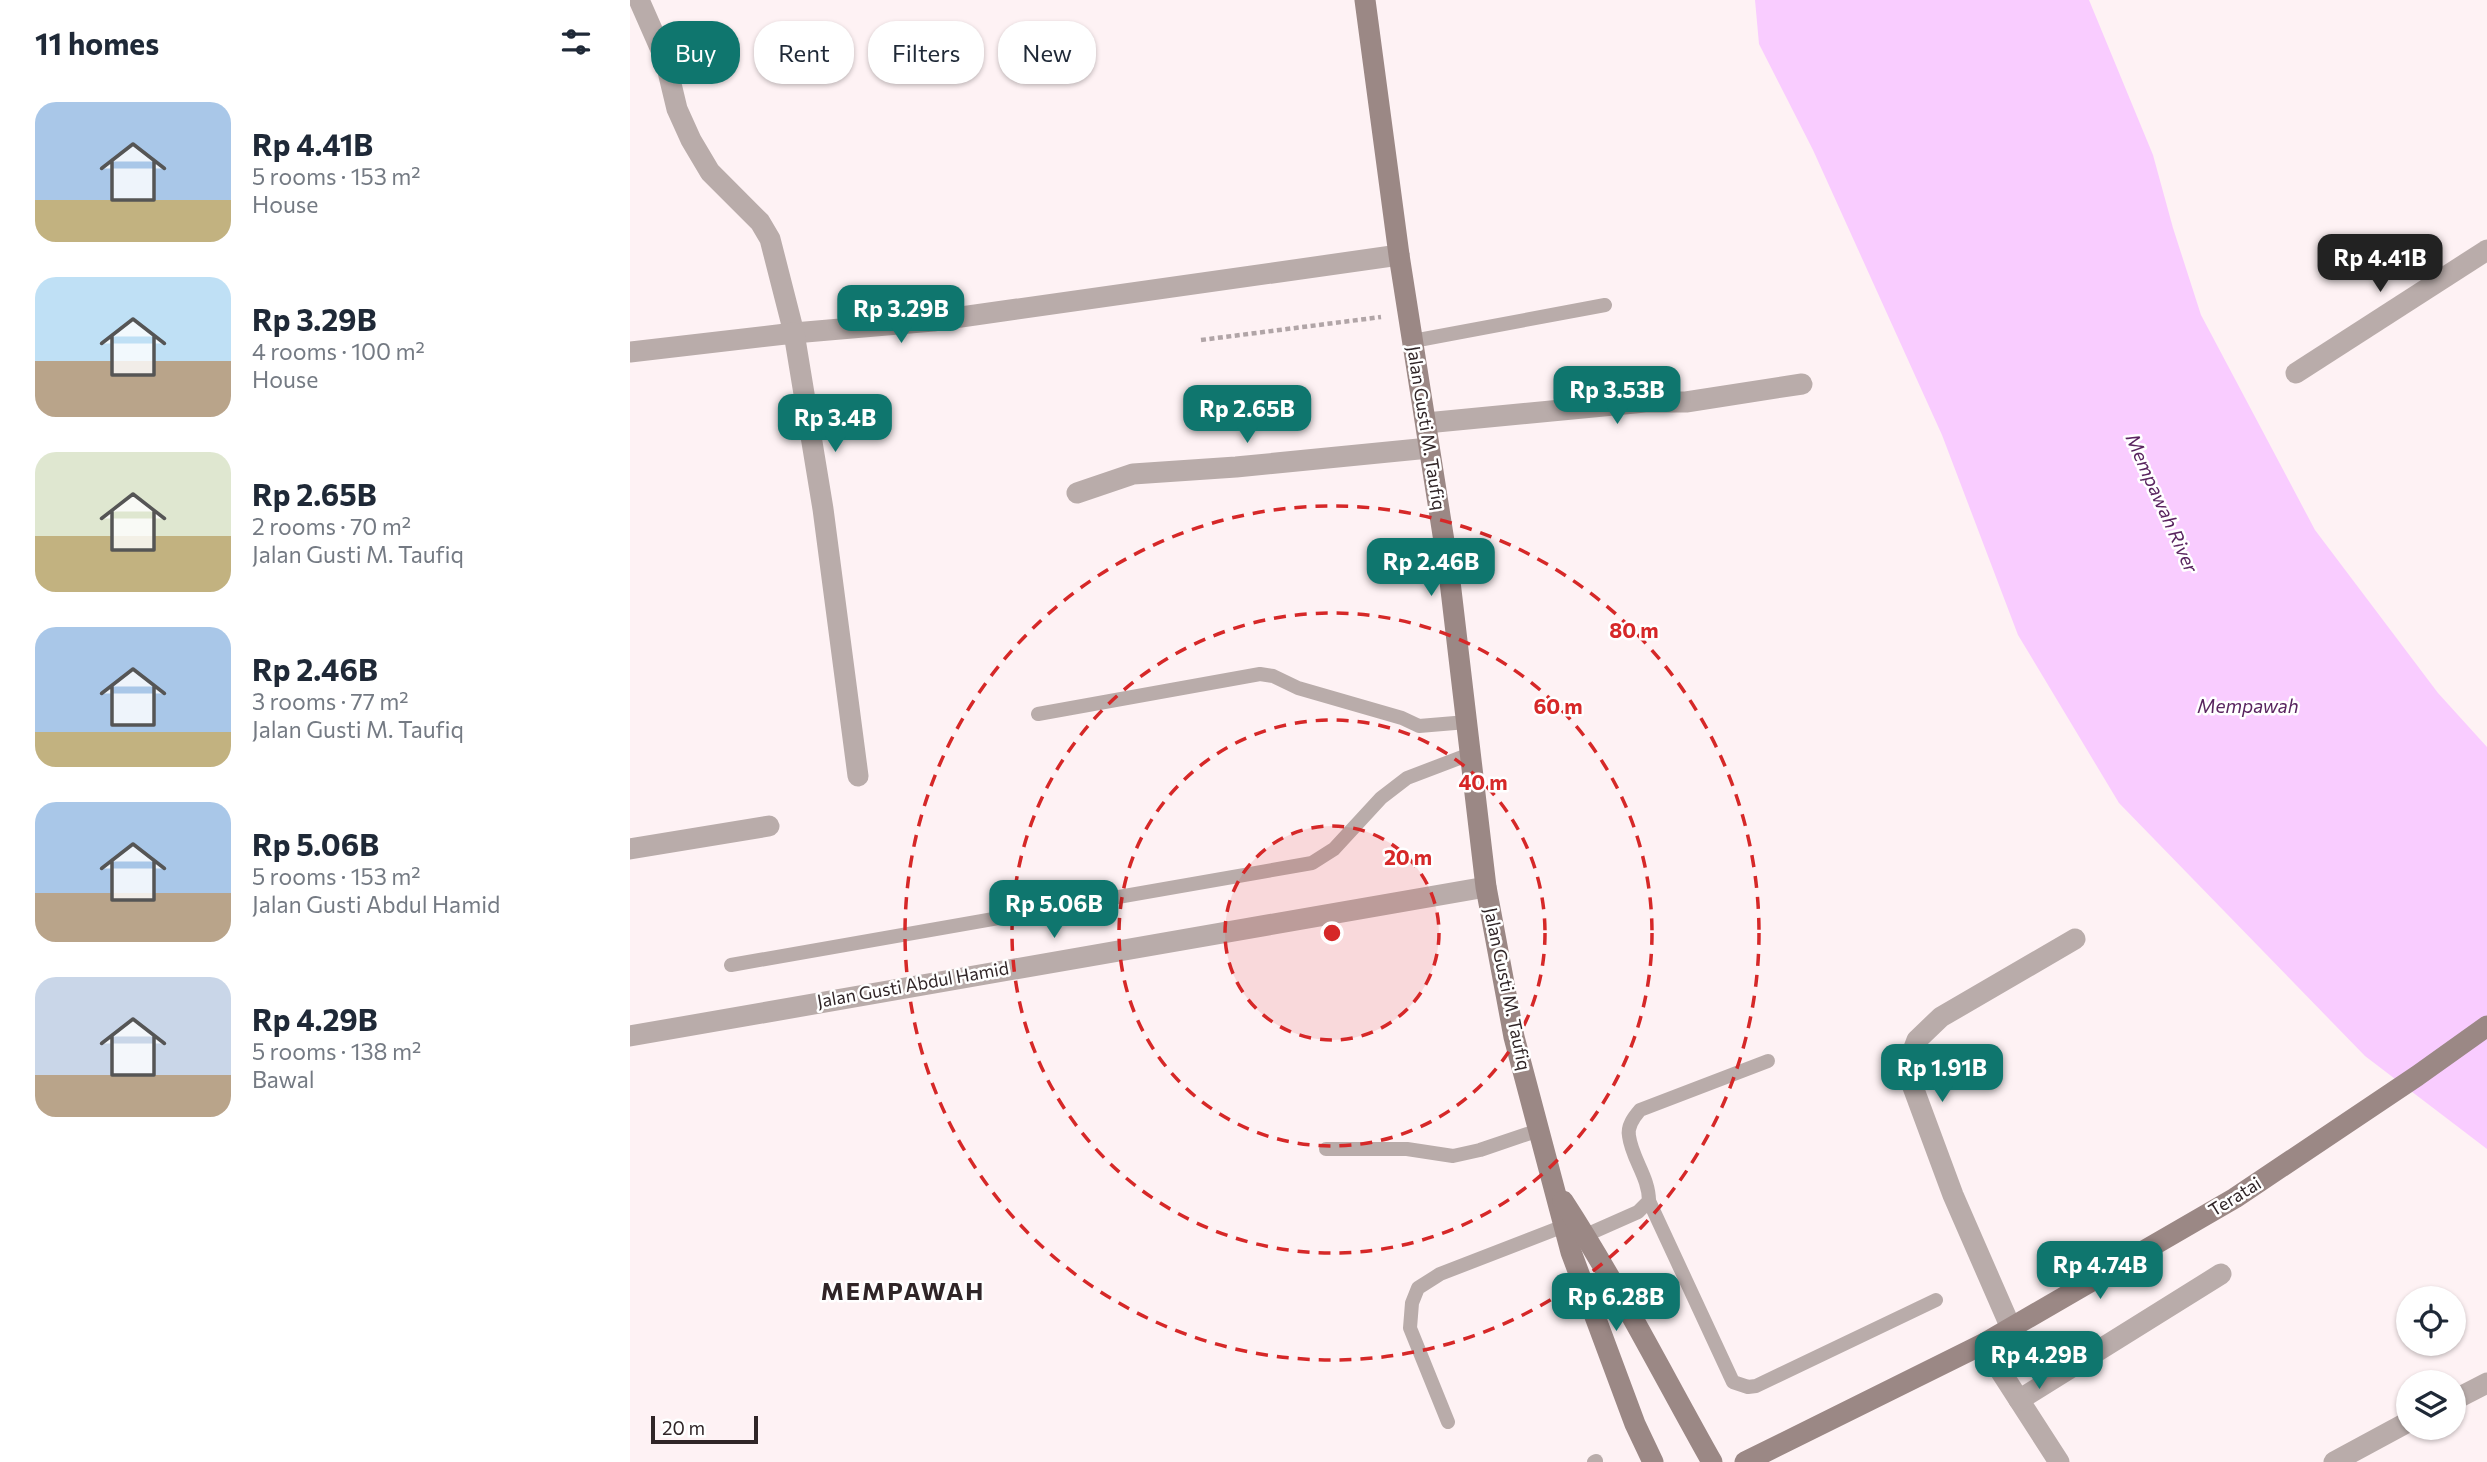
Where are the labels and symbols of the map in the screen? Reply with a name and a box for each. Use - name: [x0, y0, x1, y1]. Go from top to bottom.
- pin: Rp 4.41B: [2308, 234, 2452, 294]
- pin: Rp 3.29B: [829, 286, 973, 345]
- street label: Jalan Gusti M. Taufiq: [1403, 344, 1451, 511]
- pin: Rp 3.53B: [1545, 366, 1689, 426]
- pin: Rp 2.65B: [1175, 386, 1319, 445]
- pin: Rp 3.4B: [770, 394, 900, 454]
- water label: Mempawah River: [2121, 430, 2204, 577]
- pin: Rp 2.46B: [1359, 538, 1503, 598]
- text: 80 m: [1609, 617, 1659, 642]
- text: 60 m: [1533, 693, 1583, 718]
- water label: Mempawah: [2197, 694, 2299, 717]
- text: 40 m: [1458, 769, 1508, 794]
- text: 20 m: [1384, 844, 1432, 869]
- pin: Rp 5.06B: [982, 880, 1126, 940]
- street label: Jalan Gusti M. Taufiq: [1480, 905, 1536, 1072]
- centre of rings: [1320, 921, 1344, 945]
- street label: Jalan Gusti Abdul Hamid: [815, 956, 1010, 1012]
- pin: Rp 1.91B: [1870, 1044, 2014, 1104]
- street label: Teratai: [2204, 1172, 2265, 1221]
- pin: Rp 4.74B: [2028, 1242, 2172, 1301]
- pin: Rp 6.28B: [1544, 1274, 1688, 1333]
- district label: MEMPAWAH: [821, 1276, 985, 1305]
- pin: Rp 4.29B: [1967, 1332, 2111, 1391]
- scale bar: [651, 1413, 758, 1445]

